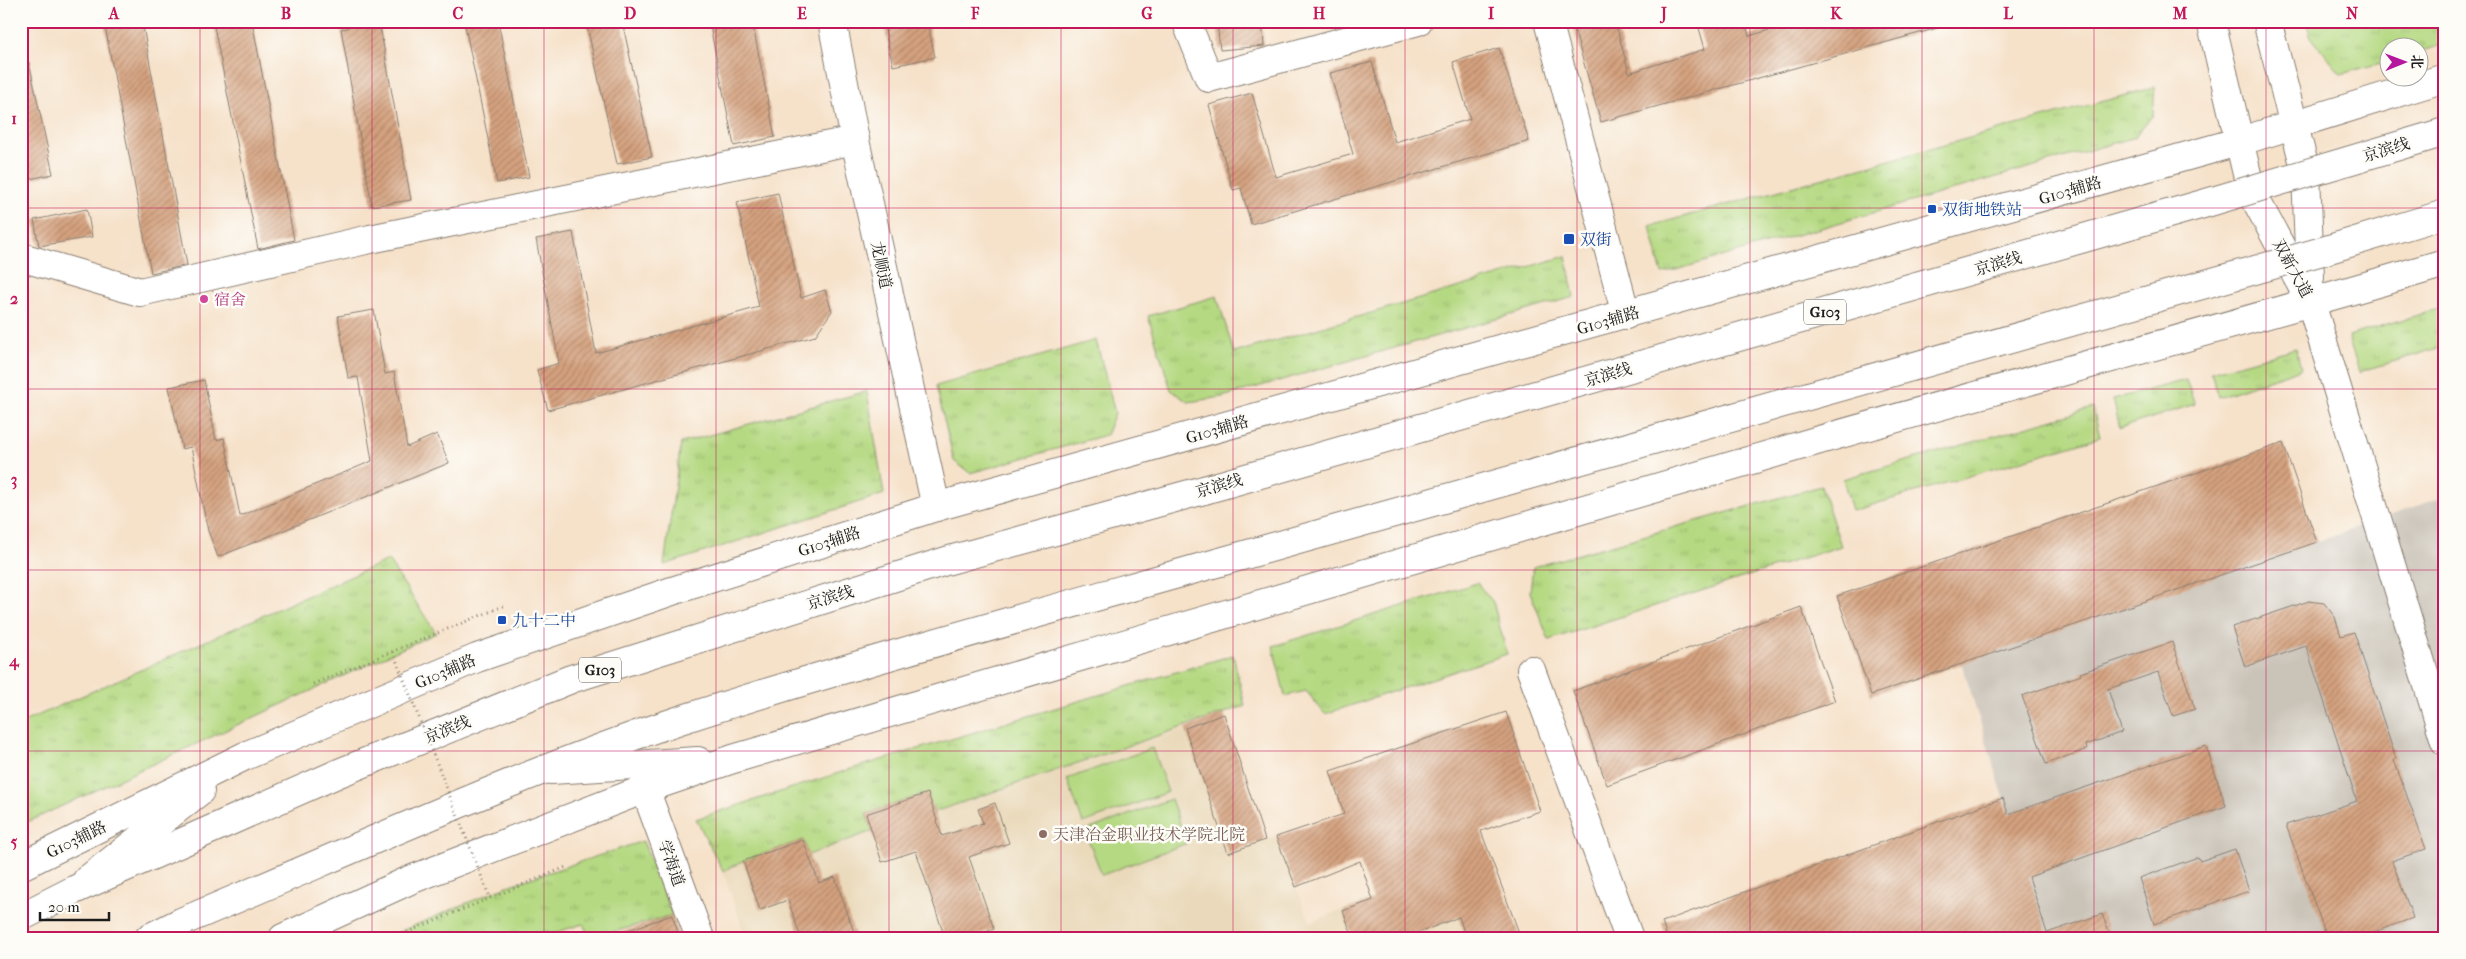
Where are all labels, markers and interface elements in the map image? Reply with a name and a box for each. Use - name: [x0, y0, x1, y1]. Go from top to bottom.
- text: A: [108, 4, 120, 23]
- text: B: [281, 4, 291, 23]
- text: C: [453, 4, 464, 23]
- text: D: [624, 4, 636, 23]
- text: E: [797, 4, 807, 23]
- text: F: [970, 4, 980, 23]
- text: G: [1141, 4, 1153, 23]
- text: H: [1313, 4, 1326, 23]
- text: I: [1488, 4, 1495, 23]
- text: J: [1659, 4, 1667, 24]
- text: K: [1830, 4, 1843, 23]
- text: L: [2003, 4, 2013, 23]
- text: M: [2172, 4, 2188, 23]
- text: N: [2346, 4, 2359, 23]
- north arrow: [2378, 38, 2428, 88]
- text: 北: [2408, 55, 2425, 69]
- text: 1: [11, 109, 17, 128]
- street label: 京滨线: [2360, 133, 2412, 166]
- street label: G103辅路: [2037, 172, 2104, 208]
- place label: 双街地铁站: [1942, 200, 2022, 219]
- marker: 双街地铁站: [1926, 203, 1938, 215]
- place label: 双街: [1580, 230, 1612, 249]
- marker: 双街: [1562, 232, 1576, 246]
- street label: 双新大道: [2269, 236, 2316, 301]
- street label: 龙顺道: [867, 240, 896, 291]
- street label: 京滨线: [1972, 248, 2024, 279]
- text: 2: [10, 289, 18, 308]
- place label: 宿舍: [214, 290, 246, 309]
- marker: 宿舍: [198, 293, 210, 305]
- road number: G103: [1804, 300, 1846, 324]
- street label: G103辅路: [1575, 302, 1642, 338]
- street label: 京滨线: [1582, 359, 1634, 390]
- street label: G103辅路: [1184, 411, 1251, 447]
- text: 3: [11, 470, 17, 490]
- street label: 京滨线: [1193, 470, 1245, 501]
- street label: G103辅路: [796, 522, 863, 560]
- street label: 京滨线: [804, 581, 856, 614]
- place label: 九十二中: [512, 611, 576, 630]
- marker: 九十二中: [496, 614, 508, 626]
- street label: G103辅路: [412, 650, 479, 693]
- text: 4: [8, 651, 20, 671]
- road number: G103: [579, 658, 621, 682]
- street label: 京滨线: [421, 712, 473, 747]
- street label: G103辅路: [43, 817, 109, 862]
- place label: 天津冶金职业技术学院北院: [1053, 825, 1245, 844]
- marker: 天津冶金职业技术学院北院: [1037, 828, 1049, 840]
- text: 5: [11, 832, 18, 851]
- street label: 学海道: [654, 837, 689, 889]
- scale bar: [40, 889, 109, 921]
- text: 20 m: [48, 898, 80, 916]

